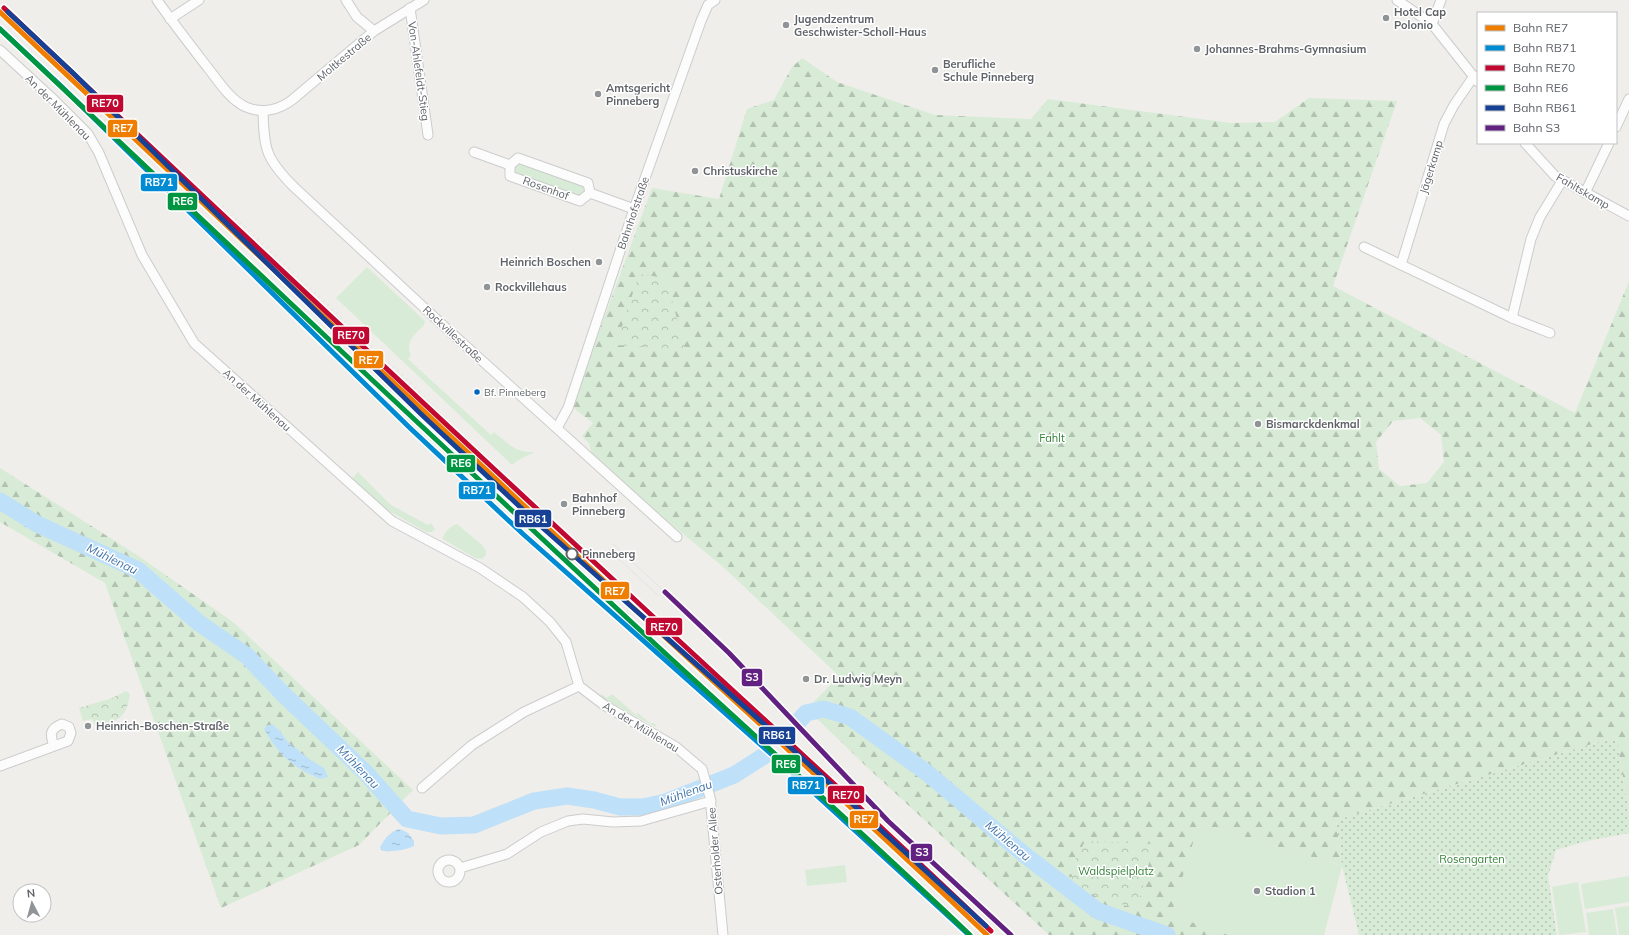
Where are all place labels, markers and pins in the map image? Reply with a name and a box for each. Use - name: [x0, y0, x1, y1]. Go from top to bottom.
- place label: Hotel Cap Polonio: [1394, 5, 1446, 32]
- place label: Jugendzentrum Geschwister-Scholl-Haus: [794, 12, 927, 39]
- marker: Hotel Cap Polonio: [1381, 13, 1391, 23]
- marker: Jugendzentrum Geschwister-Scholl-Haus: [781, 20, 791, 30]
- place label: Johannes-Brahms-Gymnasium: [1205, 42, 1366, 56]
- marker: Johannes-Brahms-Gymnasium: [1192, 44, 1202, 54]
- place label: Berufliche Schule Pinneberg: [943, 57, 1034, 84]
- marker: Berufliche Schule Pinneberg: [930, 65, 940, 75]
- place label: Amtsgericht Pinneberg: [606, 81, 670, 108]
- marker: Amtsgericht Pinneberg: [593, 89, 603, 99]
- place label: Christuskirche: [703, 164, 777, 178]
- marker: Christuskirche: [690, 166, 700, 176]
- place label: Heinrich Boschen: [500, 255, 591, 269]
- marker: Heinrich Boschen: [594, 257, 604, 267]
- place label: Rockvillehaus: [495, 280, 567, 294]
- marker: Rockvillehaus: [482, 282, 492, 292]
- place label: Bf. Pinneberg: [484, 386, 546, 399]
- marker: Bf. Pinneberg: [472, 387, 482, 397]
- place label: Bismarckdenkmal: [1266, 417, 1360, 431]
- marker: Bismarckdenkmal: [1253, 419, 1263, 429]
- place label: Bahnhof Pinneberg: [572, 491, 626, 518]
- marker: Bahnhof Pinneberg: [559, 499, 569, 509]
- marker: Pinneberg: [565, 547, 579, 561]
- place label: Pinneberg: [582, 547, 636, 561]
- place label: Dr. Ludwig Meyn: [814, 672, 902, 686]
- marker: Dr. Ludwig Meyn: [801, 674, 811, 684]
- place label: Heinrich-Boschen-Straße: [96, 719, 229, 733]
- marker: Heinrich-Boschen-Straße: [83, 721, 93, 731]
- place label: Stadion 1: [1265, 884, 1316, 898]
- marker: Stadion 1: [1252, 886, 1262, 896]

